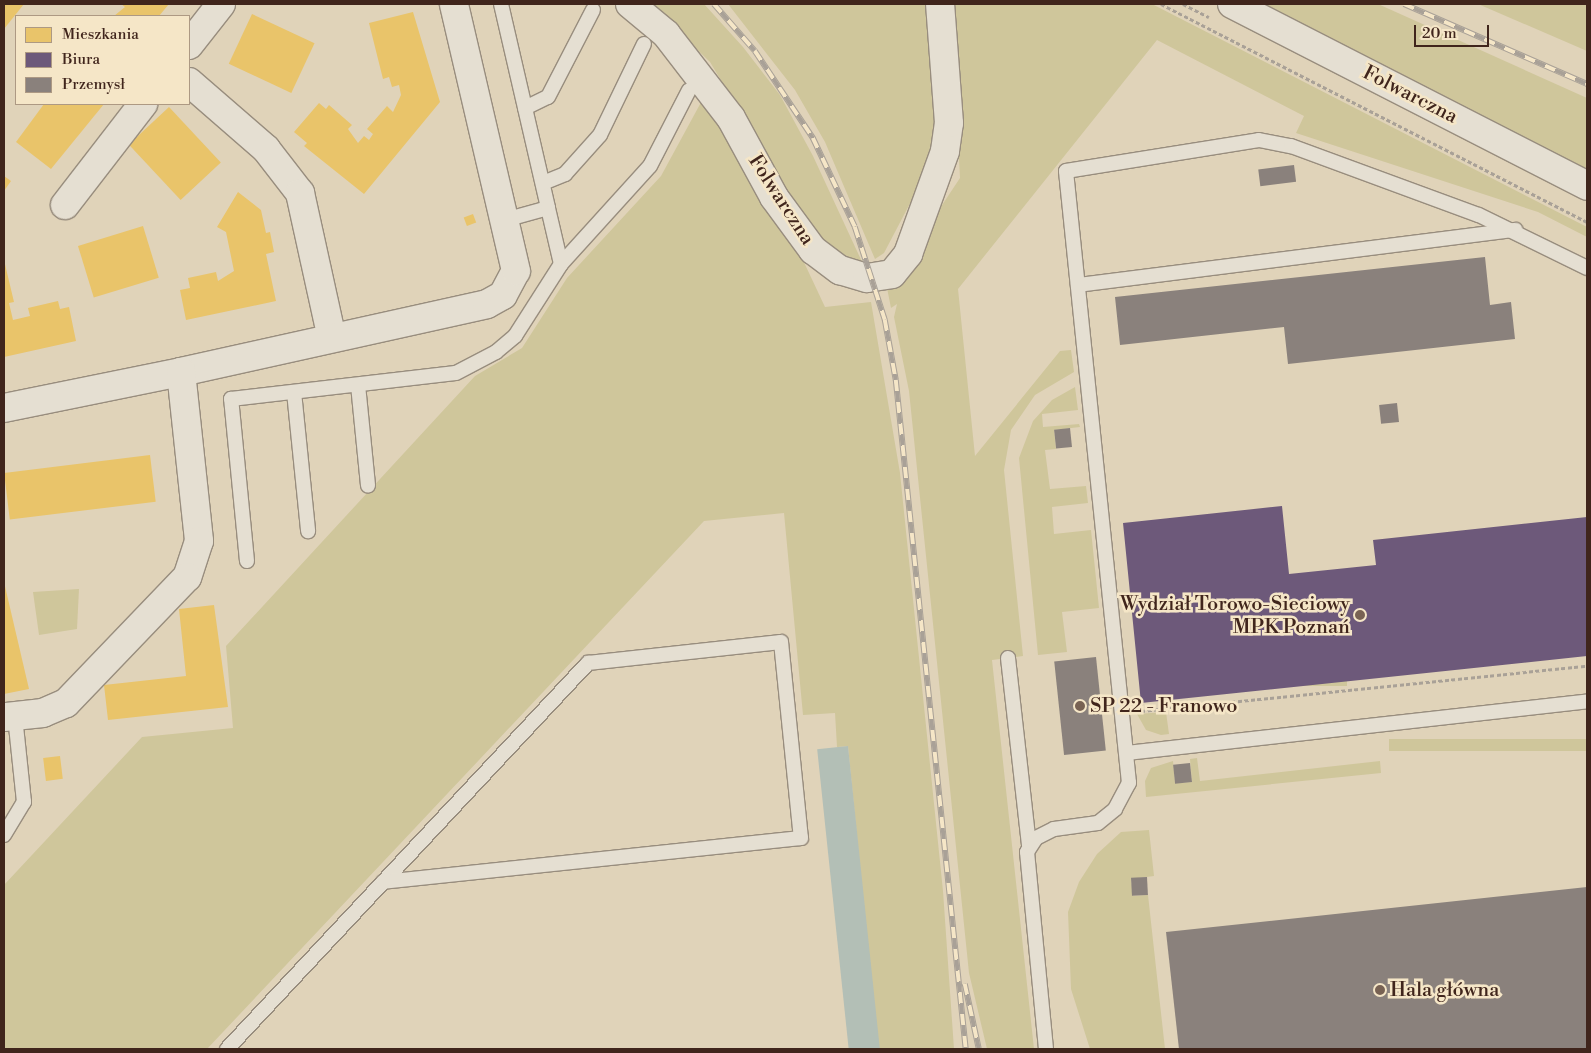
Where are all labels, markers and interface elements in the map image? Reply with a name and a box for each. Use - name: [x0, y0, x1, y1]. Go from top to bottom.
- legend: [15, 15, 190, 105]
- scale bar: [1416, 15, 1491, 47]
- text: 20 m: [1422, 24, 1457, 43]
- text: Mieszkania: [62, 25, 139, 44]
- text: Biura: [62, 50, 100, 69]
- street label: Folwarczna: [1359, 61, 1461, 129]
- text: Przemysł: [62, 75, 125, 94]
- street label: Folwarczna: [743, 150, 819, 250]
- place label: Wydział Torowo-Sieciowy MPK Poznań: [1120, 592, 1350, 639]
- marker: Wydział Torowo-Sieciowy MPK Poznań: [1354, 609, 1366, 621]
- place label: SP 22 - Franowo: [1090, 694, 1237, 718]
- marker: SP 22 - Franowo: [1074, 700, 1086, 712]
- place label: Hala główna: [1390, 978, 1499, 1002]
- marker: Hala główna: [1374, 984, 1386, 996]

